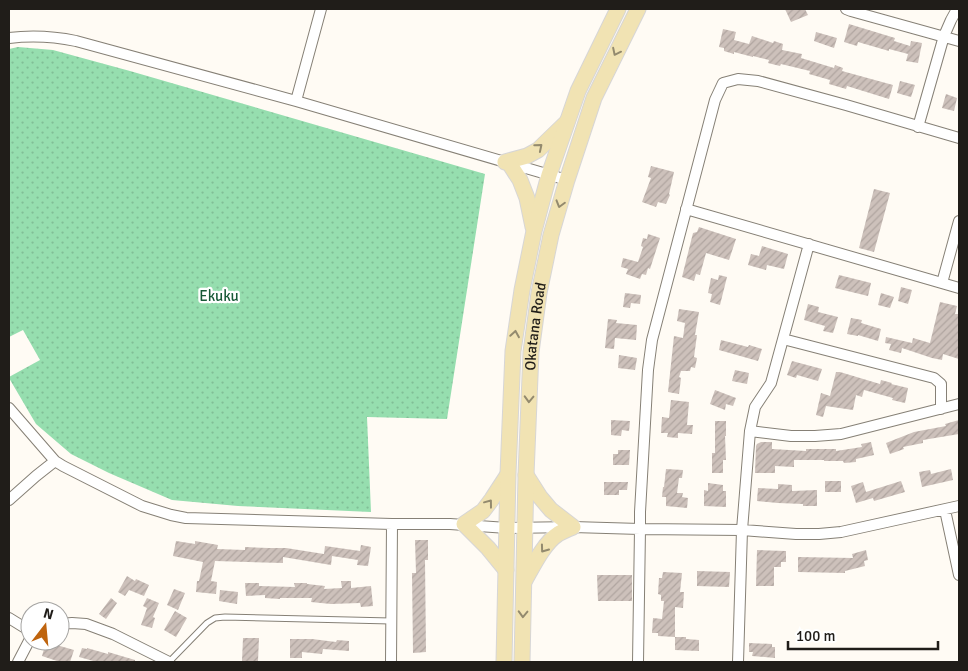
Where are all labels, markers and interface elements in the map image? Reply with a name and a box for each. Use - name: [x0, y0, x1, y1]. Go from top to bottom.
- one-way arrow: [612, 47, 622, 56]
- one-way arrow: [533, 145, 542, 153]
- one-way arrow: [555, 200, 566, 209]
- street label: Okatana Road: [521, 281, 550, 371]
- park label: Ekuku: [199, 287, 239, 305]
- one-way arrow: [510, 329, 520, 338]
- one-way arrow: [524, 395, 534, 403]
- one-way arrow: [484, 500, 492, 509]
- one-way arrow: [541, 543, 550, 553]
- north arrow: [20, 601, 70, 651]
- text: N: [41, 604, 55, 623]
- one-way arrow: [518, 610, 528, 618]
- scale bar: [788, 618, 938, 650]
- text: 100 m: [796, 627, 836, 645]

